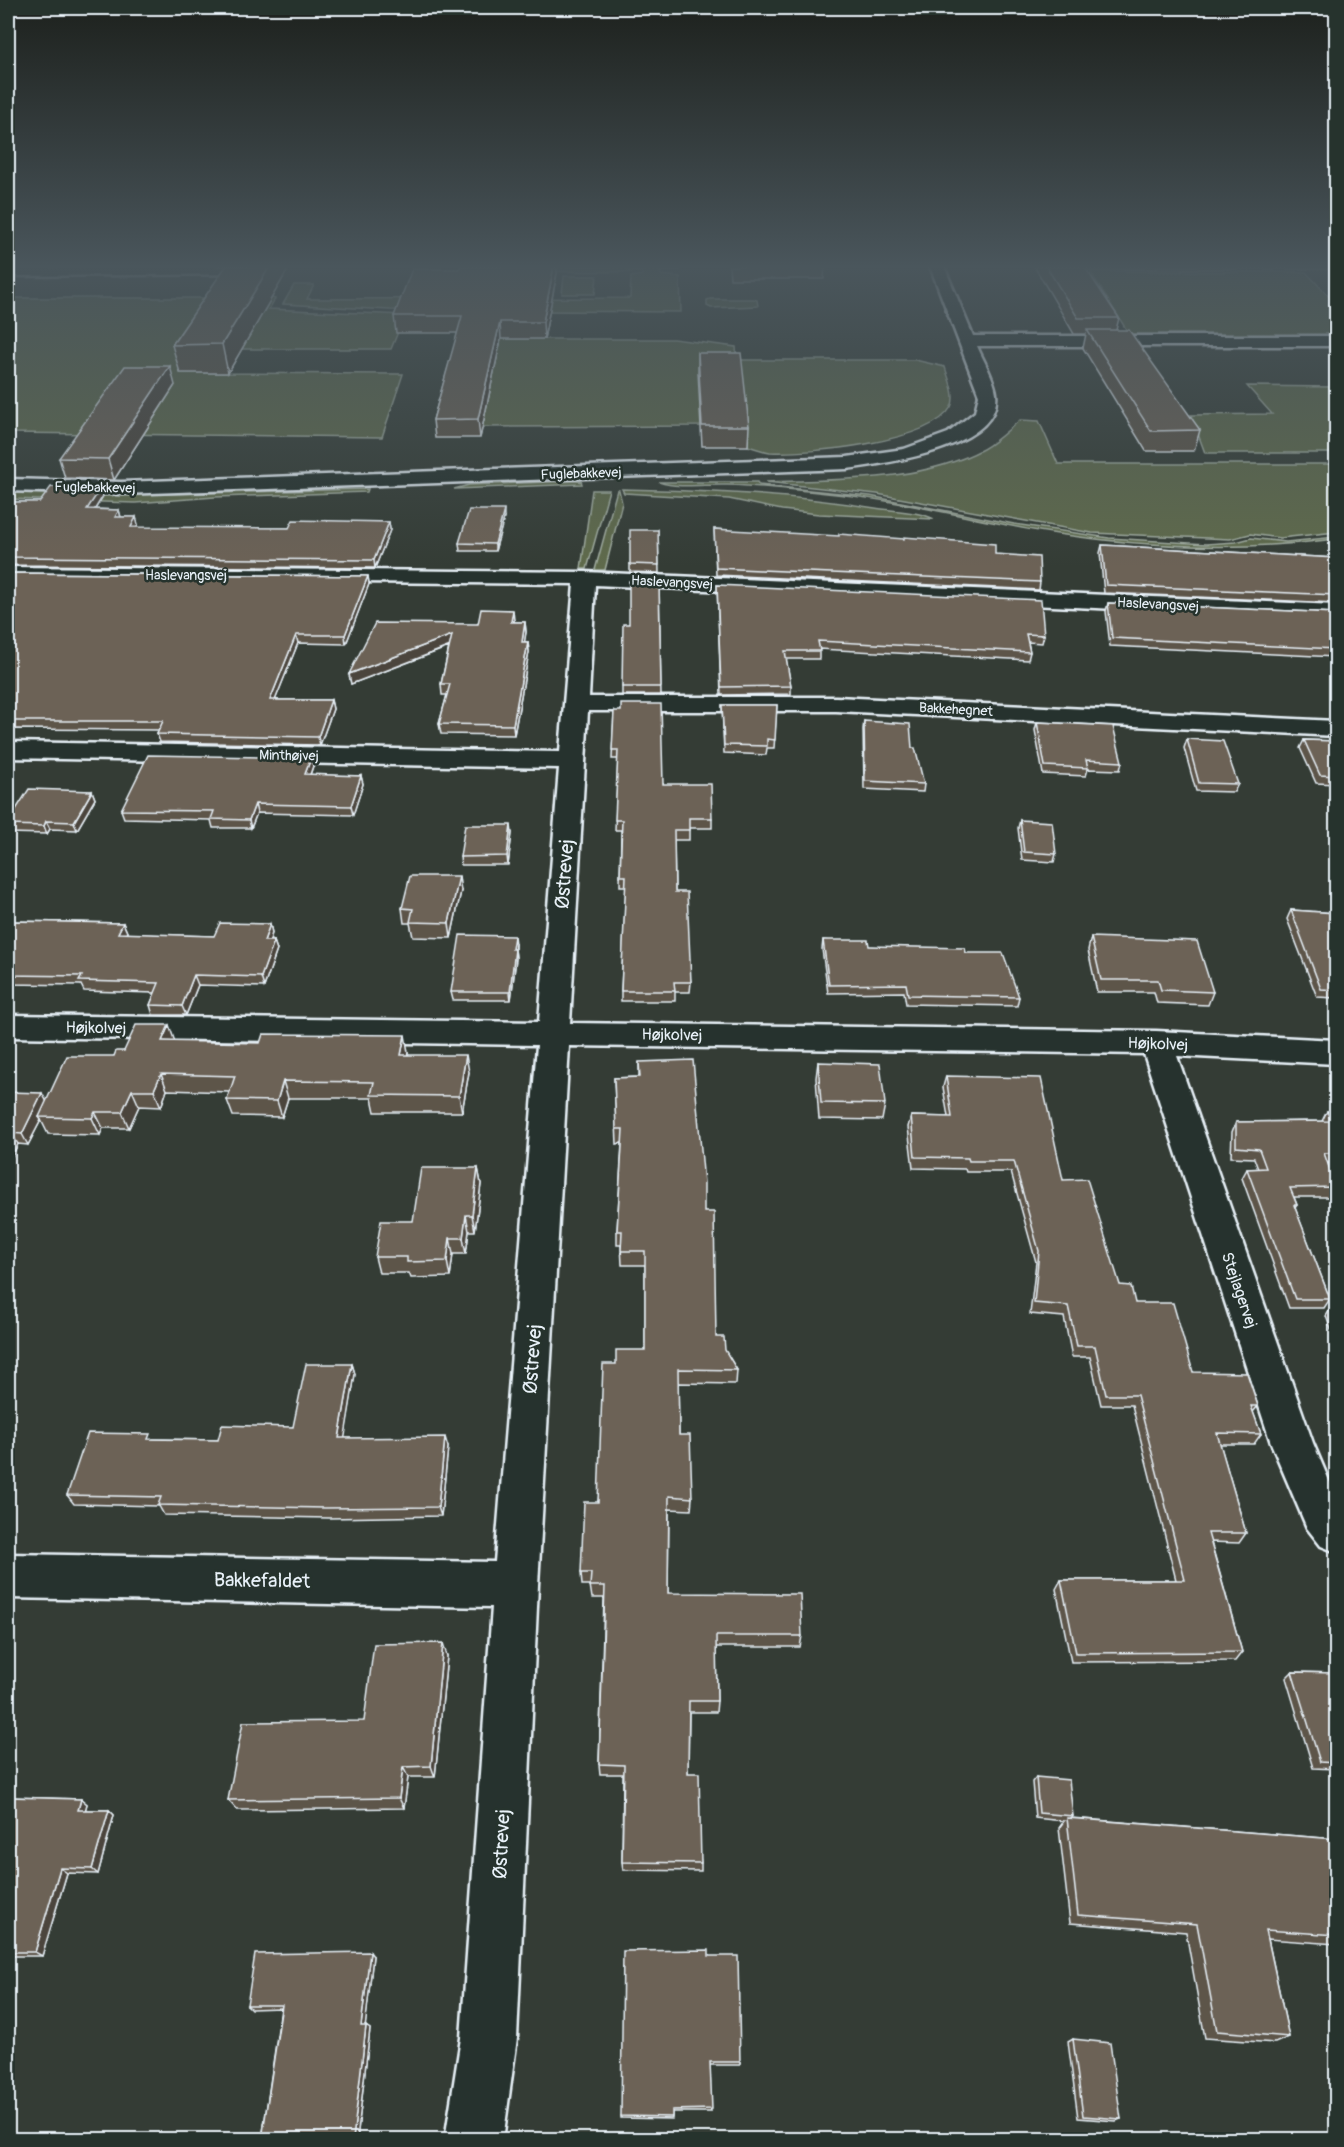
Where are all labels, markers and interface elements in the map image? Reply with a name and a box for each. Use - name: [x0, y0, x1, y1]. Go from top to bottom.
- street label: Fuglebakkevej: [540, 464, 622, 483]
- street label: Fuglebakkevej: [54, 478, 136, 497]
- street label: Haslevangsvej: [145, 567, 227, 584]
- street label: Haslevangsvej: [631, 572, 713, 593]
- street label: Haslevangsvej: [1117, 594, 1199, 615]
- street label: Bakkehegnet: [919, 699, 994, 720]
- street label: Minthøjvej: [259, 746, 319, 765]
- street label: Østrevej: [550, 838, 579, 910]
- street label: Højkolvej: [66, 1017, 126, 1039]
- street label: Højkolvej: [642, 1024, 702, 1046]
- street label: Højkolvej: [1127, 1033, 1189, 1055]
- street label: Stejlagervej: [1217, 1250, 1261, 1331]
- street label: Østrevej: [518, 1323, 547, 1395]
- street label: Bakkefaldet: [214, 1567, 311, 1594]
- street label: Østrevej: [487, 1809, 516, 1880]

